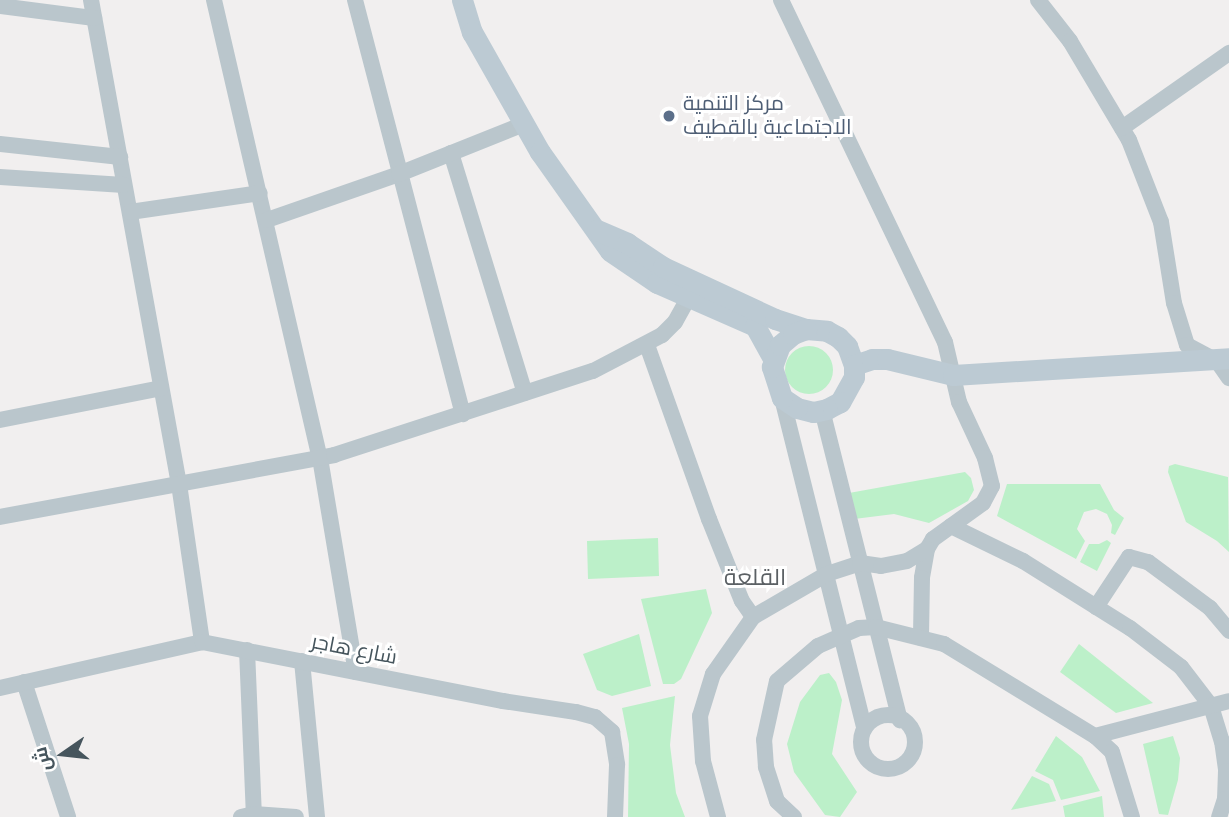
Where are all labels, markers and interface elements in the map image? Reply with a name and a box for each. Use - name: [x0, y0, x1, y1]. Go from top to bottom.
- place label: مركز التنمية الاجتماعية بالقطيف: [683, 91, 852, 141]
- marker: مركز التنمية الاجتماعية بالقطيف: [661, 108, 677, 124]
- district label: القلعة: [724, 564, 786, 592]
- street label: شارع هاجر: [309, 629, 399, 671]
- north arrow: [28, 719, 98, 789]
- text: ش: [29, 745, 56, 774]

